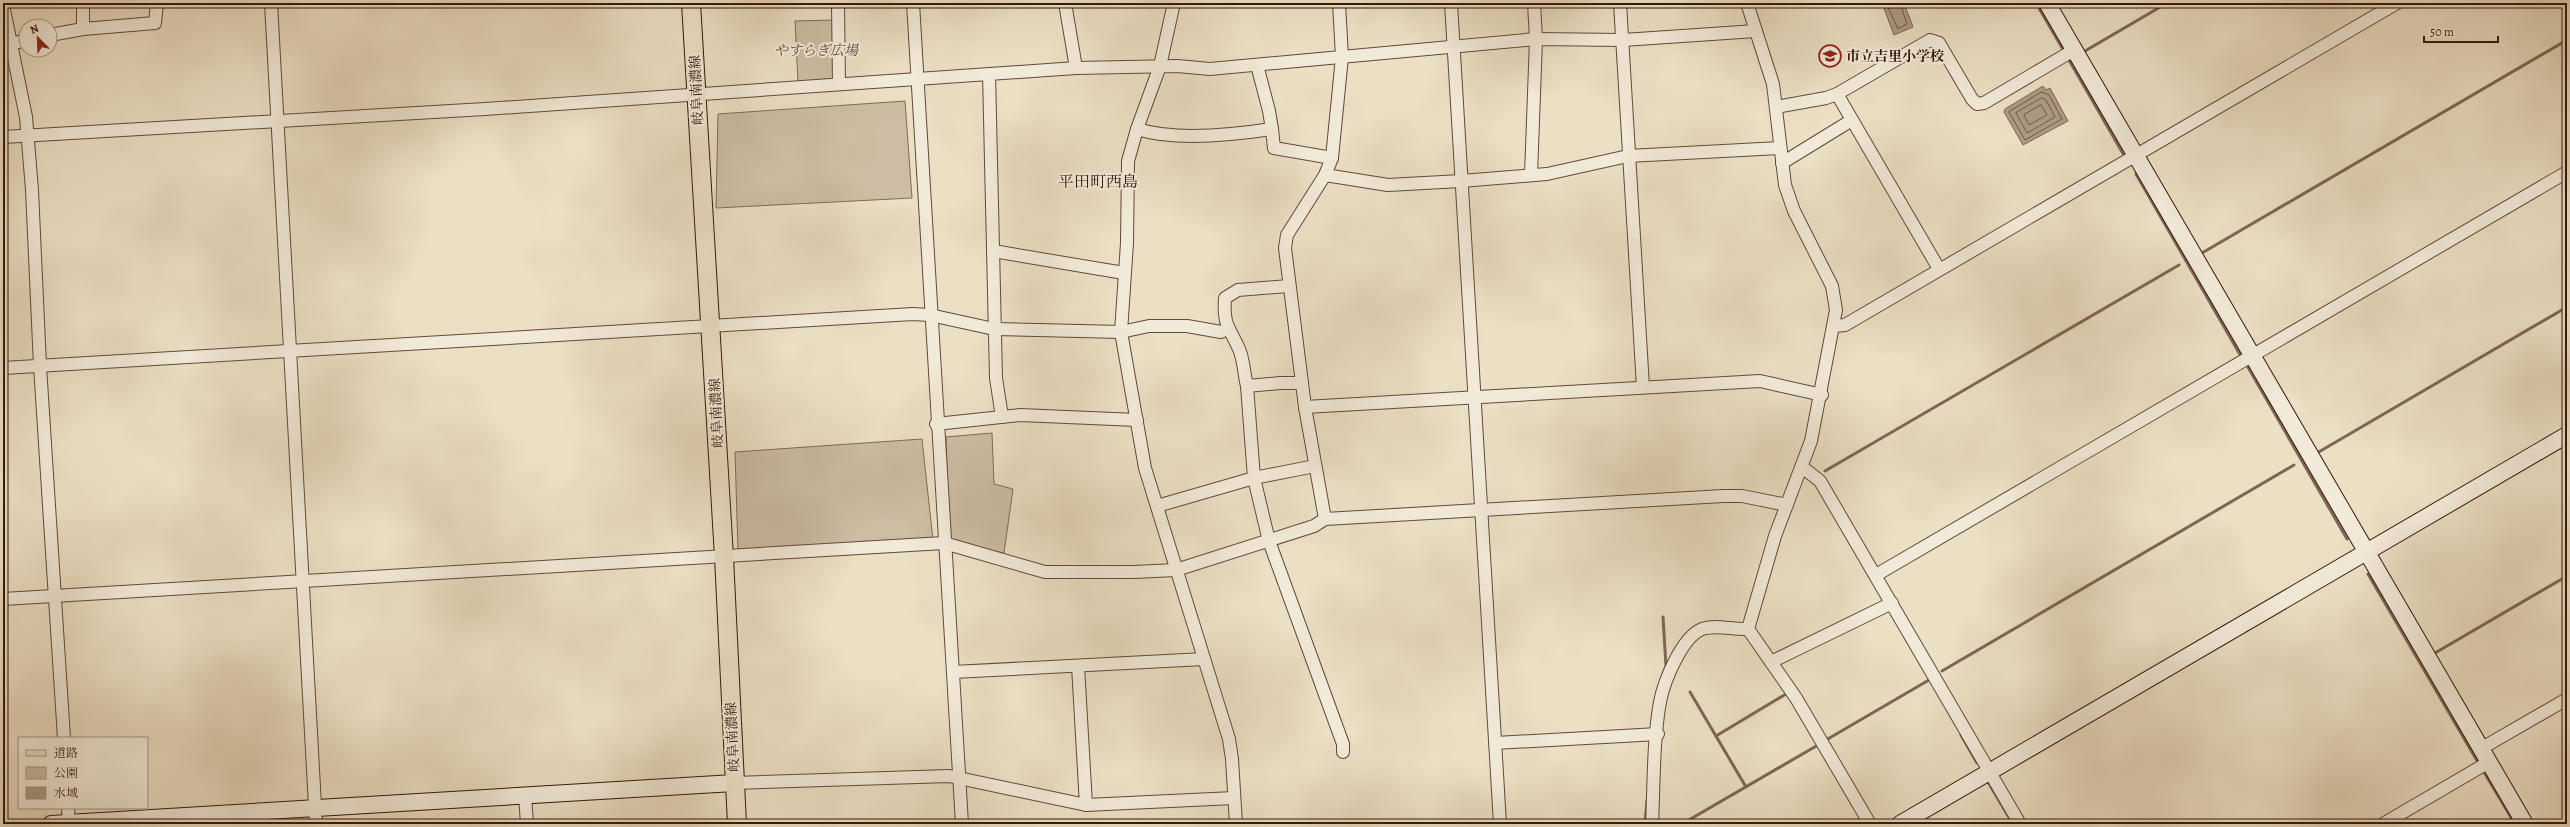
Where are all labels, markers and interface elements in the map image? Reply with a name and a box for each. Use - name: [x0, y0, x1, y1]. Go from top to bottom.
- north arrow: [18, 18, 58, 58]
- scale bar: [2424, 18, 2498, 44]
- text: N: [28, 21, 41, 38]
- text: 50 m: [2430, 24, 2454, 40]
- park label: やすらぎ広場: [774, 41, 860, 60]
- school or university icon: 市立吉里小学校: [1817, 43, 1843, 69]
- place label: 市立吉里小学校: [1846, 47, 1944, 66]
- street label: 岐阜南濃線: [685, 55, 708, 125]
- district label: 平田町西島: [1058, 171, 1138, 193]
- street label: 岐阜南濃線: [705, 378, 728, 448]
- street label: 岐阜南濃線: [721, 702, 744, 772]
- legend: [18, 737, 148, 809]
- text: 道路: [54, 745, 78, 761]
- text: 公園: [54, 765, 78, 781]
- text: 水域: [54, 785, 78, 801]

